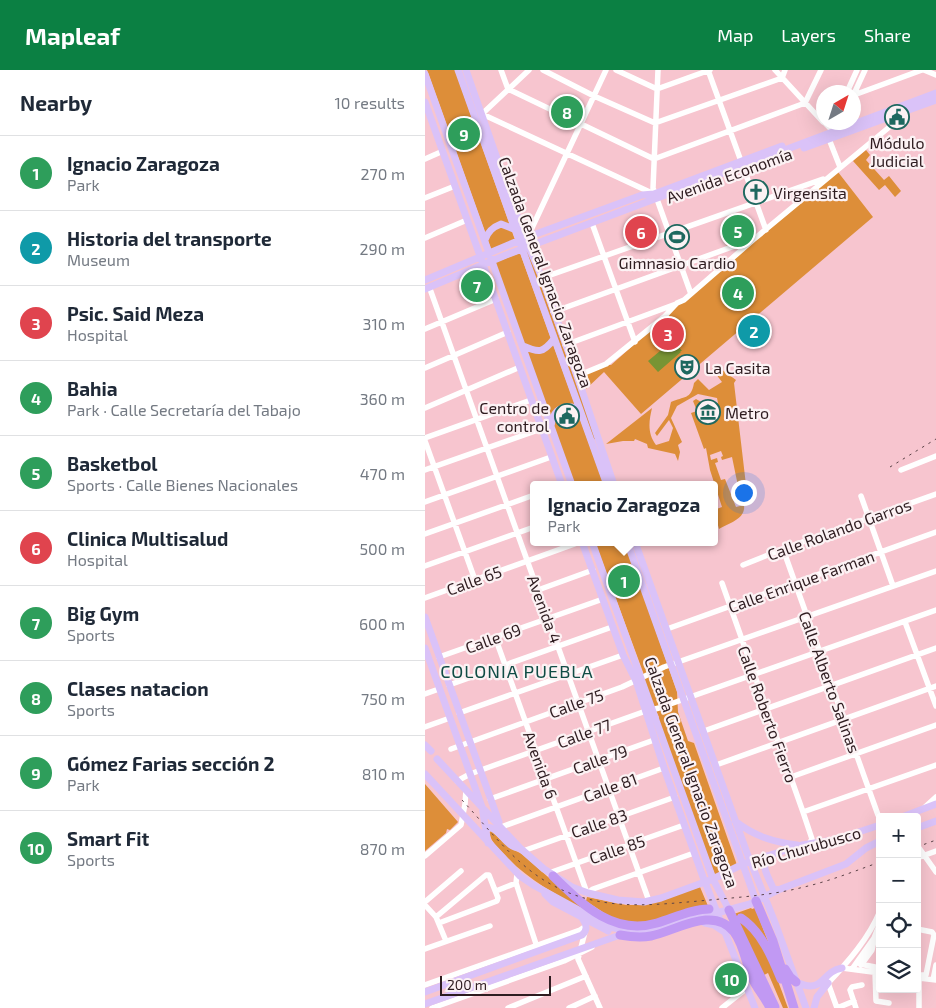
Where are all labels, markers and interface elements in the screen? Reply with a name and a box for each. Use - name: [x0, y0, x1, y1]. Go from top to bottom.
- text: Mapleaf: [25, 21, 120, 50]
- text: Map: [717, 24, 753, 46]
- text: Layers: [781, 24, 836, 46]
- text: Share: [864, 24, 911, 46]
- north arrow: [816, 85, 861, 130]
- text: Nearby: [20, 90, 92, 115]
- text: 10 results: [335, 93, 405, 112]
- pin: 8: [551, 93, 583, 131]
- public building icon: Módulo Judicial: [884, 104, 910, 130]
- pin: 9: [448, 115, 480, 153]
- place label: Módulo Judicial: [869, 133, 925, 170]
- street label: Avenida Economía: [664, 143, 794, 207]
- text: Ignacio Zaragoza: [67, 152, 220, 175]
- street label: Calzada General Ignacio Zaragoza: [495, 154, 597, 390]
- text: 1: [33, 164, 39, 183]
- text: 270 m: [361, 164, 405, 183]
- text: Park: [67, 175, 100, 194]
- church icon: Virgensita: [743, 179, 769, 205]
- place label: Virgensita: [773, 183, 847, 202]
- pin: 5: [722, 212, 754, 250]
- pin: 6: [625, 213, 657, 251]
- sports icon: Gimnasio Cardio: [664, 224, 690, 250]
- text: Historia del transporte: [67, 227, 272, 250]
- text: 2: [31, 239, 41, 258]
- text: 290 m: [360, 239, 405, 258]
- text: Museum: [67, 250, 130, 269]
- place label: Gimnasio Cardio: [618, 253, 736, 272]
- pin: 7: [461, 267, 493, 305]
- pin: 4: [722, 274, 754, 312]
- text: Psic. Said Meza: [67, 302, 204, 325]
- pin: 2: [738, 312, 770, 350]
- text: 3: [31, 314, 41, 333]
- text: 310 m: [363, 314, 405, 333]
- pin: 3: [652, 315, 684, 353]
- text: Hospital: [67, 325, 128, 344]
- theatre icon: La Casita: [674, 354, 700, 380]
- place label: La Casita: [705, 358, 770, 377]
- text: Bahia: [67, 377, 117, 400]
- text: 4: [31, 389, 41, 408]
- text: 360 m: [360, 389, 405, 408]
- place label: Centro de control: [479, 398, 549, 435]
- museum icon: Metro: [695, 399, 721, 425]
- text: Park · Calle Secretaría del Tabajo: [67, 400, 301, 419]
- public building icon: Centro de control: [554, 403, 580, 429]
- place label: Metro: [725, 403, 769, 422]
- text: Basketbol: [67, 452, 158, 475]
- text: 5: [32, 464, 40, 483]
- text: 470 m: [360, 464, 405, 483]
- text: Sports · Calle Bienes Nacionales: [67, 475, 298, 494]
- your location: [731, 480, 757, 506]
- popup: [530, 481, 718, 546]
- text: Ignacio Zaragoza: [548, 493, 700, 516]
- street label: Calle Rolando Garros: [764, 494, 914, 564]
- text: Park: [548, 516, 580, 535]
- text: Clinica Multisalud: [67, 527, 228, 550]
- text: 6: [31, 539, 41, 558]
- text: 500 m: [360, 539, 405, 558]
- street label: Calle Enrique Farman: [725, 546, 877, 616]
- text: Hospital: [67, 550, 128, 569]
- street label: Calle 65: [444, 561, 504, 599]
- pin: 1: [608, 562, 640, 600]
- street label: Avenida 4: [524, 572, 566, 646]
- text: Big Gym: [67, 602, 139, 625]
- street label: Calle Alberto Salinas: [796, 609, 864, 755]
- text: 7: [32, 614, 40, 633]
- text: 600 m: [359, 614, 405, 633]
- street label: Calle 69: [463, 619, 523, 657]
- text: Sports: [67, 625, 115, 644]
- street label: Calle Roberto Fierro: [734, 643, 802, 785]
- street label: Calzada General Ignacio Zaragoza: [641, 654, 743, 890]
- district label: COLONIA PUEBLA: [440, 660, 594, 682]
- text: Clases natacion: [67, 677, 209, 700]
- street label: Calle 75: [546, 684, 606, 722]
- text: 8: [31, 689, 41, 708]
- text: 750 m: [361, 689, 405, 708]
- text: Sports: [67, 700, 115, 719]
- street label: Calle 77: [554, 715, 614, 751]
- street label: Avenida 6: [520, 729, 562, 801]
- street label: Calle 79: [570, 740, 630, 778]
- text: Gómez Farias sección 2: [67, 752, 275, 775]
- text: 9: [31, 764, 41, 783]
- text: 810 m: [362, 764, 405, 783]
- street label: Calle 81: [581, 769, 639, 805]
- text: Park: [67, 775, 100, 794]
- street label: Calle 83: [568, 805, 630, 841]
- map controls: [876, 813, 921, 993]
- button: +: [876, 813, 921, 858]
- street label: Río Churubusco: [749, 822, 863, 872]
- text: Smart Fit: [67, 827, 149, 850]
- street label: Calle 85: [587, 831, 647, 867]
- text: 10: [27, 839, 45, 858]
- text: 870 m: [360, 839, 405, 858]
- text: Sports: [67, 850, 115, 869]
- button: −: [876, 858, 921, 903]
- button: locate: [876, 903, 921, 948]
- button: layers: [876, 948, 921, 993]
- pin: 10: [715, 960, 747, 998]
- scale bar: [440, 973, 551, 996]
- text: 200 m: [447, 976, 487, 993]

